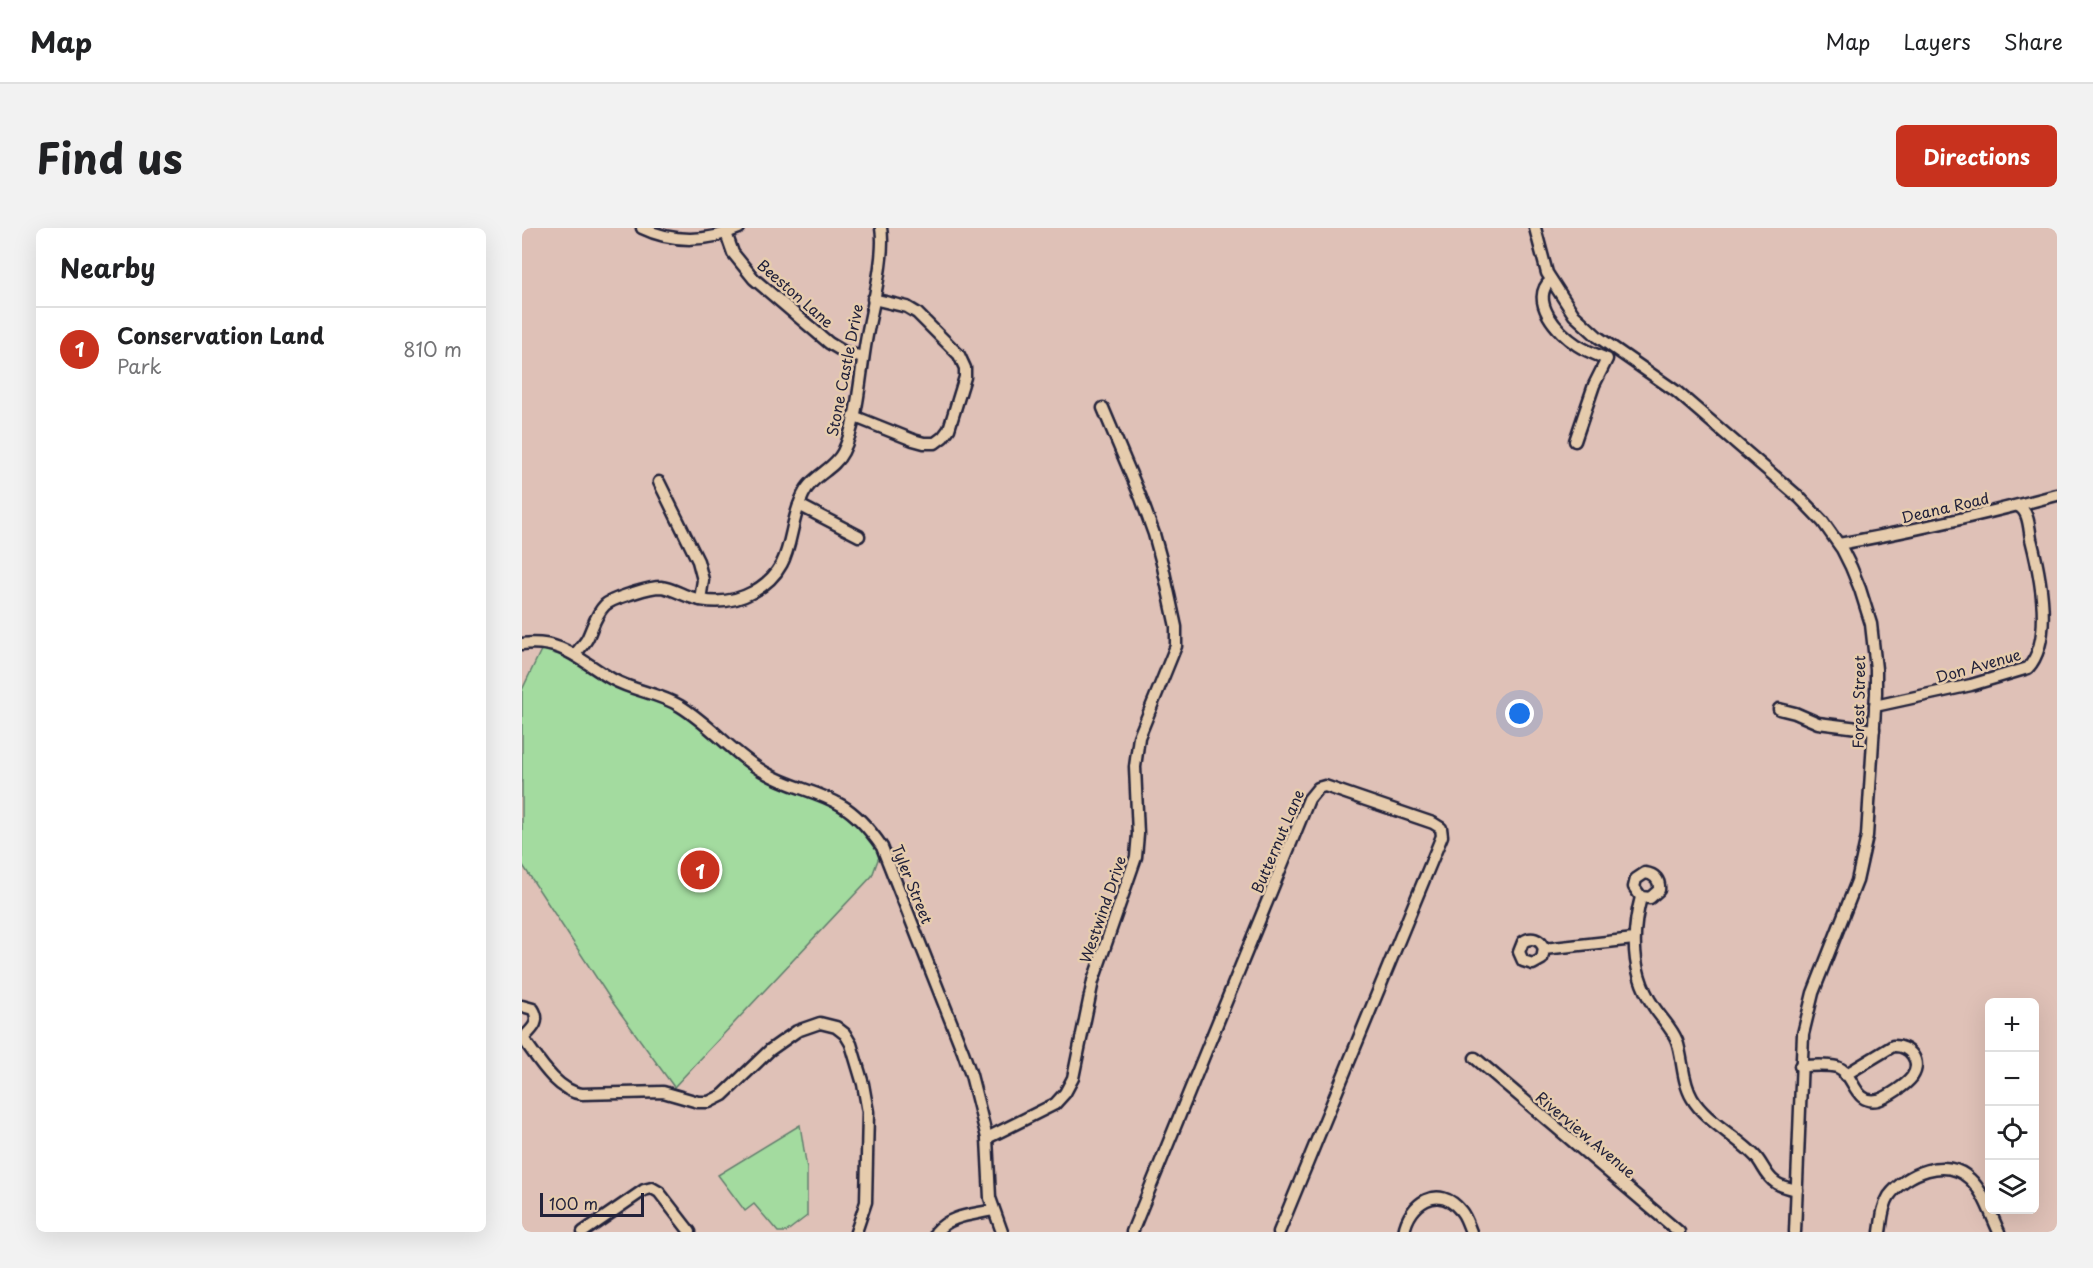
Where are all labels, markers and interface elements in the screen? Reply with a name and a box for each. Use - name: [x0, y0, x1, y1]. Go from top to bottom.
- text: Map: [30, 20, 92, 63]
- text: Map: [1826, 25, 1870, 57]
- text: Layers: [1903, 25, 1971, 57]
- text: Share: [2004, 25, 2063, 57]
- text: Find us: [36, 125, 183, 188]
- button: Directions: [1896, 125, 2057, 187]
- text: Nearby: [60, 248, 155, 287]
- street label: Beeston Lane: [753, 253, 839, 333]
- street label: Stone Castle Drive: [820, 302, 868, 438]
- text: Conservation Land: [117, 318, 324, 351]
- text: 1: [75, 334, 84, 364]
- text: 810 m: [403, 334, 462, 364]
- text: Park: [117, 351, 162, 381]
- street label: Deana Road: [1899, 486, 1991, 528]
- street label: Don Avenue: [1933, 642, 2023, 688]
- street label: Forest Street: [1846, 655, 1870, 749]
- your location: [1505, 699, 1534, 728]
- street label: Butternut Lane: [1245, 785, 1309, 896]
- street label: Tyler Street: [887, 841, 939, 927]
- pin: 1: [680, 848, 720, 892]
- street label: Westwind Drive: [1073, 852, 1131, 966]
- map controls: [1985, 998, 2039, 1214]
- button: +: [1985, 998, 2039, 1052]
- button: −: [1985, 1052, 2039, 1106]
- street label: Riverview Avenue: [1531, 1085, 1641, 1183]
- button: locate: [1985, 1106, 2039, 1160]
- button: layers: [1985, 1160, 2039, 1214]
- scale bar: [540, 1190, 644, 1218]
- text: 100 m: [549, 1191, 598, 1215]

